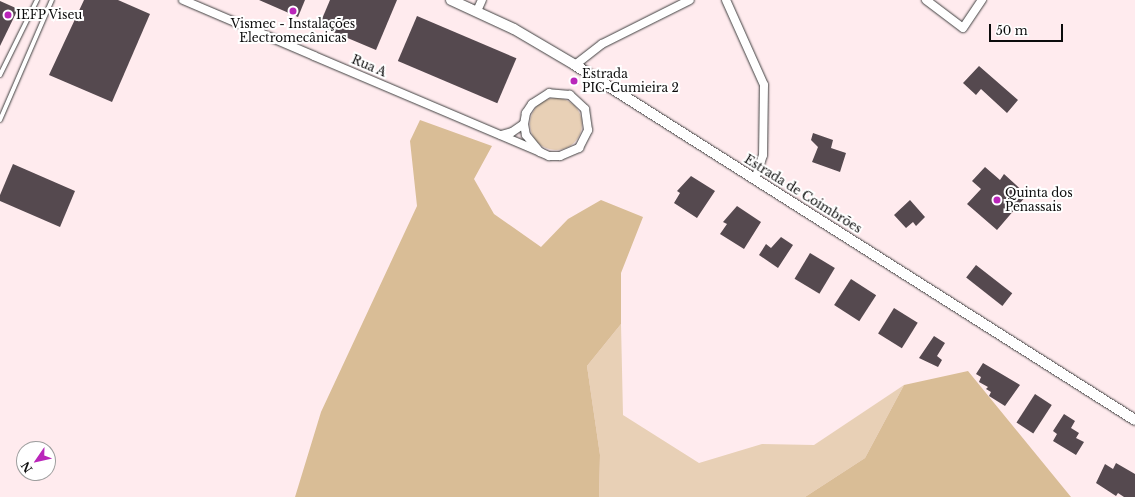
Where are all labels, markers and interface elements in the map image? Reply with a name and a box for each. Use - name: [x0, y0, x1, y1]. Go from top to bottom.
- marker: Vismec - Instalações Electromecânicas: [288, 6, 298, 16]
- place label: IEFP Viseu: [16, 8, 83, 22]
- marker: IEFP Viseu: [3, 10, 13, 20]
- scale bar: [991, 16, 1065, 42]
- place label: Vismec - Instalações Electromecânicas: [231, 17, 355, 45]
- text: 50 m: [996, 23, 1028, 38]
- street label: Rua A: [349, 52, 389, 80]
- place label: Estrada PIC-Cumieira 2: [582, 67, 679, 95]
- marker: Estrada PIC-Cumieira 2: [569, 76, 579, 86]
- street label: Estrada de Coimbrões: [742, 152, 864, 236]
- place label: Quinta dos Penassais: [1005, 186, 1073, 214]
- marker: Quinta dos Penassais: [992, 195, 1002, 205]
- north arrow: [16, 441, 56, 481]
- text: N: [18, 459, 36, 475]

